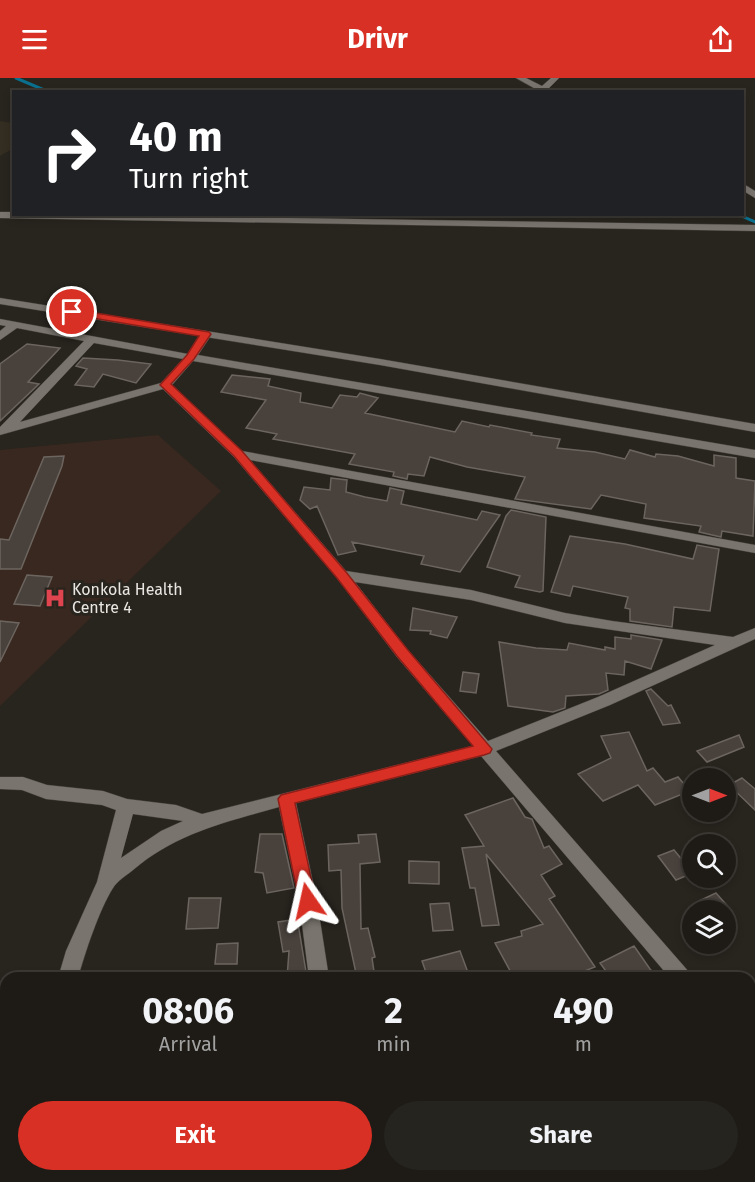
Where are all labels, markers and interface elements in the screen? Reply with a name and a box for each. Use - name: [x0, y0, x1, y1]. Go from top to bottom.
- icon: menu: [18, 23, 51, 56]
- text: Drivr: [347, 23, 408, 55]
- icon: share: [704, 23, 737, 56]
- text: 40 m: [129, 112, 223, 162]
- icon: right: [30, 114, 108, 192]
- text: Turn right: [129, 163, 249, 195]
- pin: [46, 286, 97, 337]
- icon: arrive: [55, 295, 88, 328]
- place label: Konkola Health Centre 4: [72, 580, 183, 617]
- hospital icon: Konkola Health Centre 4: [43, 586, 67, 610]
- north arrow: [682, 768, 736, 822]
- map controls: [682, 768, 736, 954]
- button: search: [682, 834, 736, 888]
- position arrow: [276, 869, 340, 933]
- button: layers: [682, 900, 736, 954]
- text: 08:06: [142, 989, 234, 1033]
- text: 2: [384, 989, 403, 1033]
- text: 490: [553, 989, 614, 1033]
- text: Arrival: [159, 1032, 217, 1056]
- text: min: [376, 1032, 411, 1056]
- text: m: [575, 1032, 592, 1056]
- button: Exit: [18, 1101, 372, 1170]
- button: Share: [384, 1101, 738, 1170]

